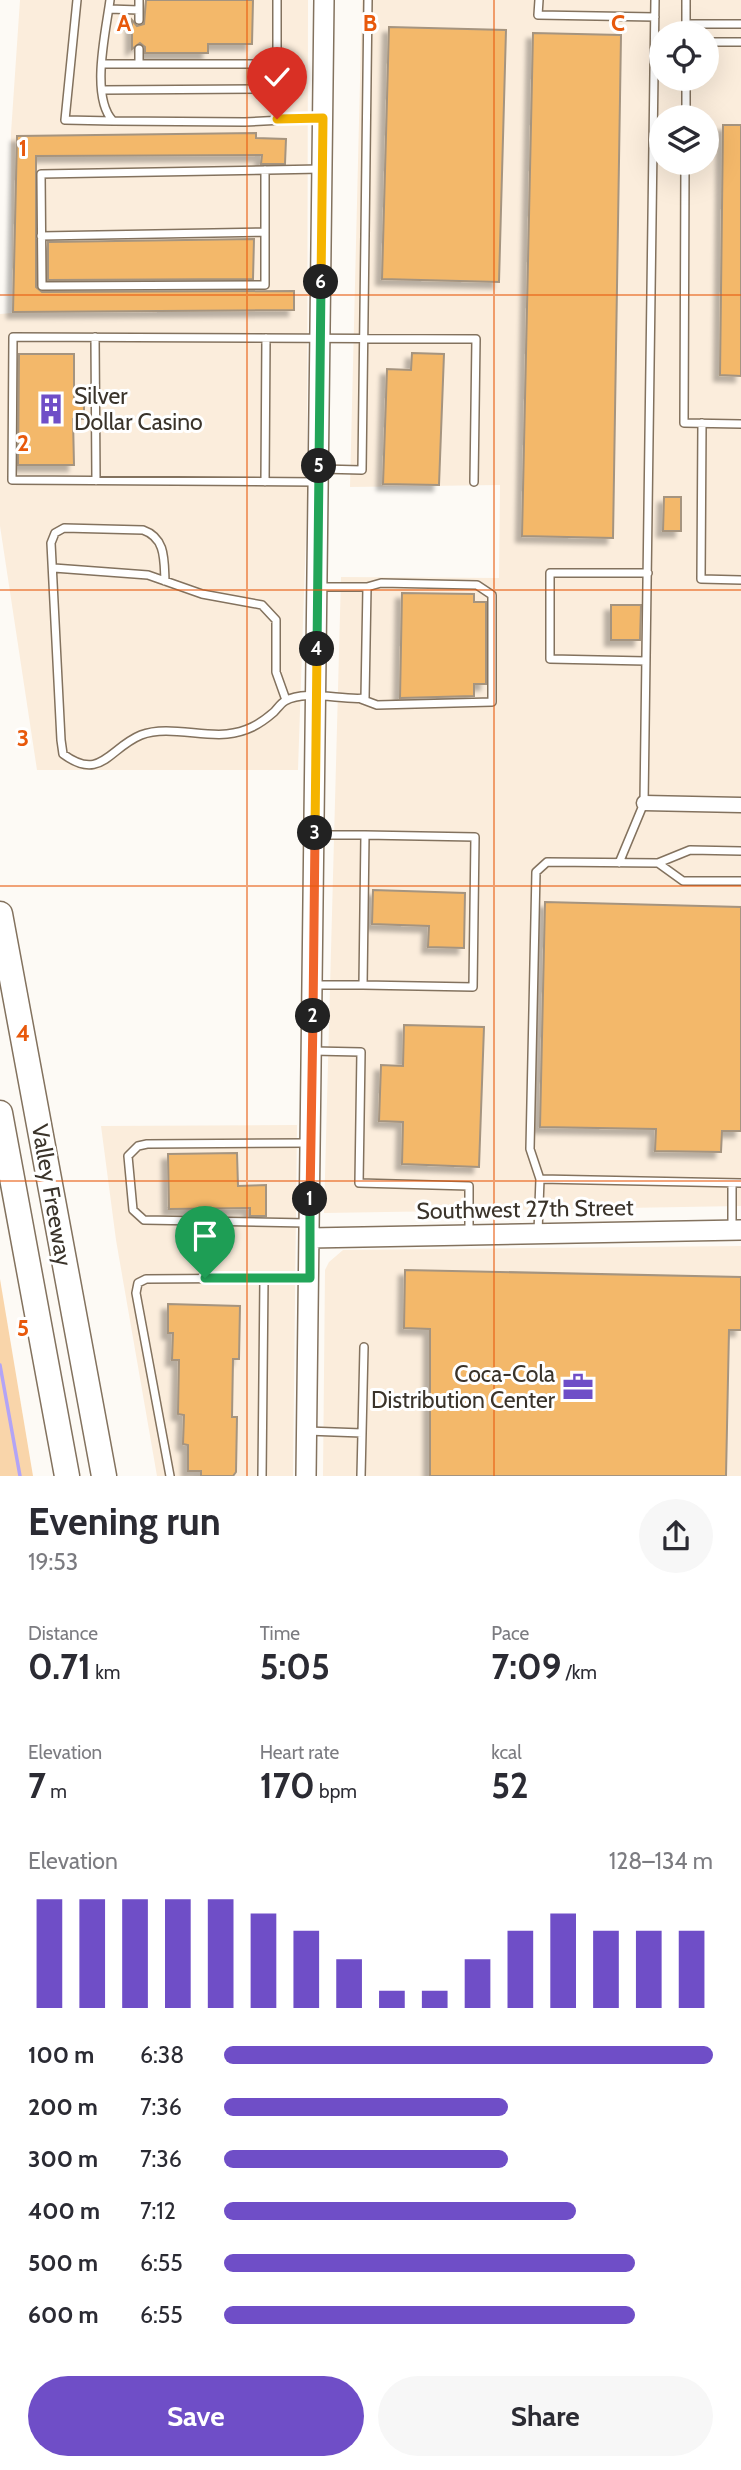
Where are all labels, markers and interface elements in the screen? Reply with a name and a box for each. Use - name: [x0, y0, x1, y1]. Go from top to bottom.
- text: A: [117, 9, 132, 37]
- text: B: [363, 9, 377, 37]
- text: C: [611, 9, 625, 37]
- map controls: [649, 21, 719, 175]
- button: locate: [649, 21, 719, 91]
- pin: [247, 47, 307, 119]
- icon: check: [258, 58, 296, 96]
- button: layers: [649, 105, 719, 175]
- text: 1: [19, 134, 27, 162]
- pin: 6: [304, 264, 338, 300]
- text: 6: [315, 270, 326, 293]
- place label: Silver Dollar Casino: [74, 382, 203, 436]
- building icon: Silver Dollar Casino: [34, 392, 68, 426]
- text: 2: [17, 429, 29, 457]
- pin: 5: [302, 448, 336, 484]
- text: 5: [313, 454, 324, 477]
- pin: 4: [300, 632, 334, 666]
- text: 4: [311, 637, 322, 660]
- text: 3: [17, 724, 29, 752]
- pin: 3: [298, 816, 332, 850]
- text: 3: [309, 821, 320, 844]
- pin: 2: [296, 998, 330, 1034]
- text: 2: [307, 1004, 318, 1027]
- text: 4: [16, 1019, 30, 1047]
- street label: Valley Freeway: [26, 1122, 78, 1269]
- pin: 1: [292, 1182, 328, 1216]
- text: 1: [306, 1187, 313, 1210]
- street label: Southwest 27th Street: [416, 1193, 634, 1225]
- pin: [175, 1206, 235, 1278]
- icon: arrive: [186, 1217, 224, 1255]
- text: 5: [17, 1314, 29, 1342]
- place label: Coca-Cola Distribution Center: [371, 1360, 556, 1414]
- office icon: Coca-Cola Distribution Center: [561, 1370, 595, 1404]
- text: Evening run: [28, 1498, 221, 1545]
- button: share: [639, 1499, 713, 1573]
- text: 19:53: [28, 1548, 78, 1576]
- text: Distance: [28, 1622, 98, 1645]
- text: Time: [260, 1622, 300, 1645]
- text: Pace: [491, 1622, 529, 1645]
- text: 0.71: [28, 1645, 91, 1688]
- text: 5:05: [260, 1645, 330, 1688]
- text: 7:09: [491, 1645, 561, 1688]
- text: km: [91, 1661, 120, 1684]
- text: /km: [561, 1661, 597, 1684]
- text: Elevation: [28, 1741, 102, 1764]
- text: Heart rate: [260, 1741, 339, 1764]
- text: kcal: [491, 1741, 522, 1764]
- text: 7: [28, 1764, 46, 1807]
- text: 170: [260, 1764, 315, 1807]
- text: 52: [491, 1764, 529, 1807]
- text: m: [46, 1780, 67, 1803]
- text: bpm: [315, 1780, 357, 1803]
- text: Elevation: [28, 1847, 118, 1875]
- text: 128–134 m: [609, 1847, 713, 1875]
- text: 100 m: [28, 2041, 94, 2069]
- text: 6:38: [140, 2041, 184, 2069]
- text: 200 m: [28, 2093, 98, 2121]
- text: 7:36: [140, 2093, 182, 2121]
- text: 300 m: [28, 2145, 98, 2173]
- text: 7:36: [140, 2145, 182, 2173]
- text: 400 m: [28, 2197, 100, 2225]
- text: 7:12: [140, 2197, 176, 2225]
- text: 500 m: [28, 2249, 98, 2277]
- text: 6:55: [140, 2249, 183, 2277]
- text: 600 m: [28, 2301, 99, 2329]
- text: 6:55: [140, 2301, 183, 2329]
- button: Save: [28, 2376, 364, 2456]
- button: Share: [378, 2376, 713, 2456]

